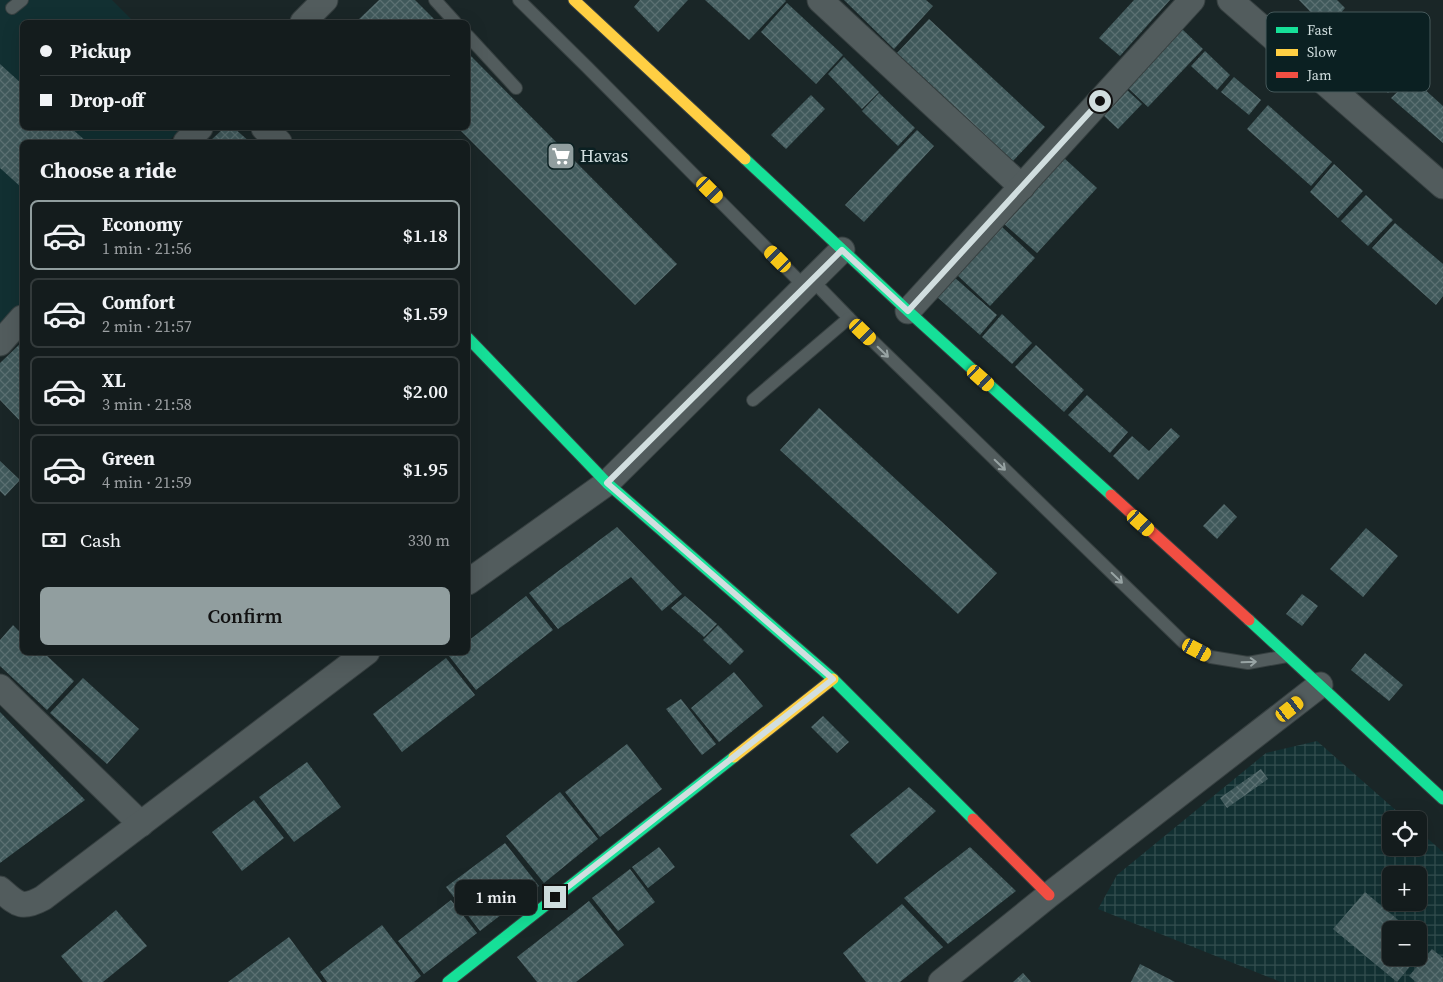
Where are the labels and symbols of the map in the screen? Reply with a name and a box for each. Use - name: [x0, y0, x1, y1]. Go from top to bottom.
- legend: [1266, 12, 1430, 92]
- text: Fast: [1307, 20, 1333, 40]
- text: Slow: [1307, 42, 1337, 62]
- text: Jam: [1306, 65, 1332, 85]
- route start: [1089, 90, 1111, 112]
- supermarket icon: Havas: [546, 141, 576, 171]
- place label: Havas: [580, 143, 629, 168]
- car: [694, 174, 725, 206]
- car: [762, 243, 793, 275]
- car: [846, 316, 879, 348]
- one-way arrow: [877, 345, 889, 357]
- car: [964, 362, 997, 394]
- one-way arrow: [994, 459, 1006, 471]
- car: [1124, 507, 1157, 539]
- one-way arrow: [1110, 572, 1123, 584]
- car: [1180, 636, 1213, 664]
- one-way arrow: [1240, 657, 1256, 667]
- car: [1273, 694, 1306, 724]
- callout: 1 min: [455, 880, 538, 914]
- route end: [544, 886, 566, 908]

